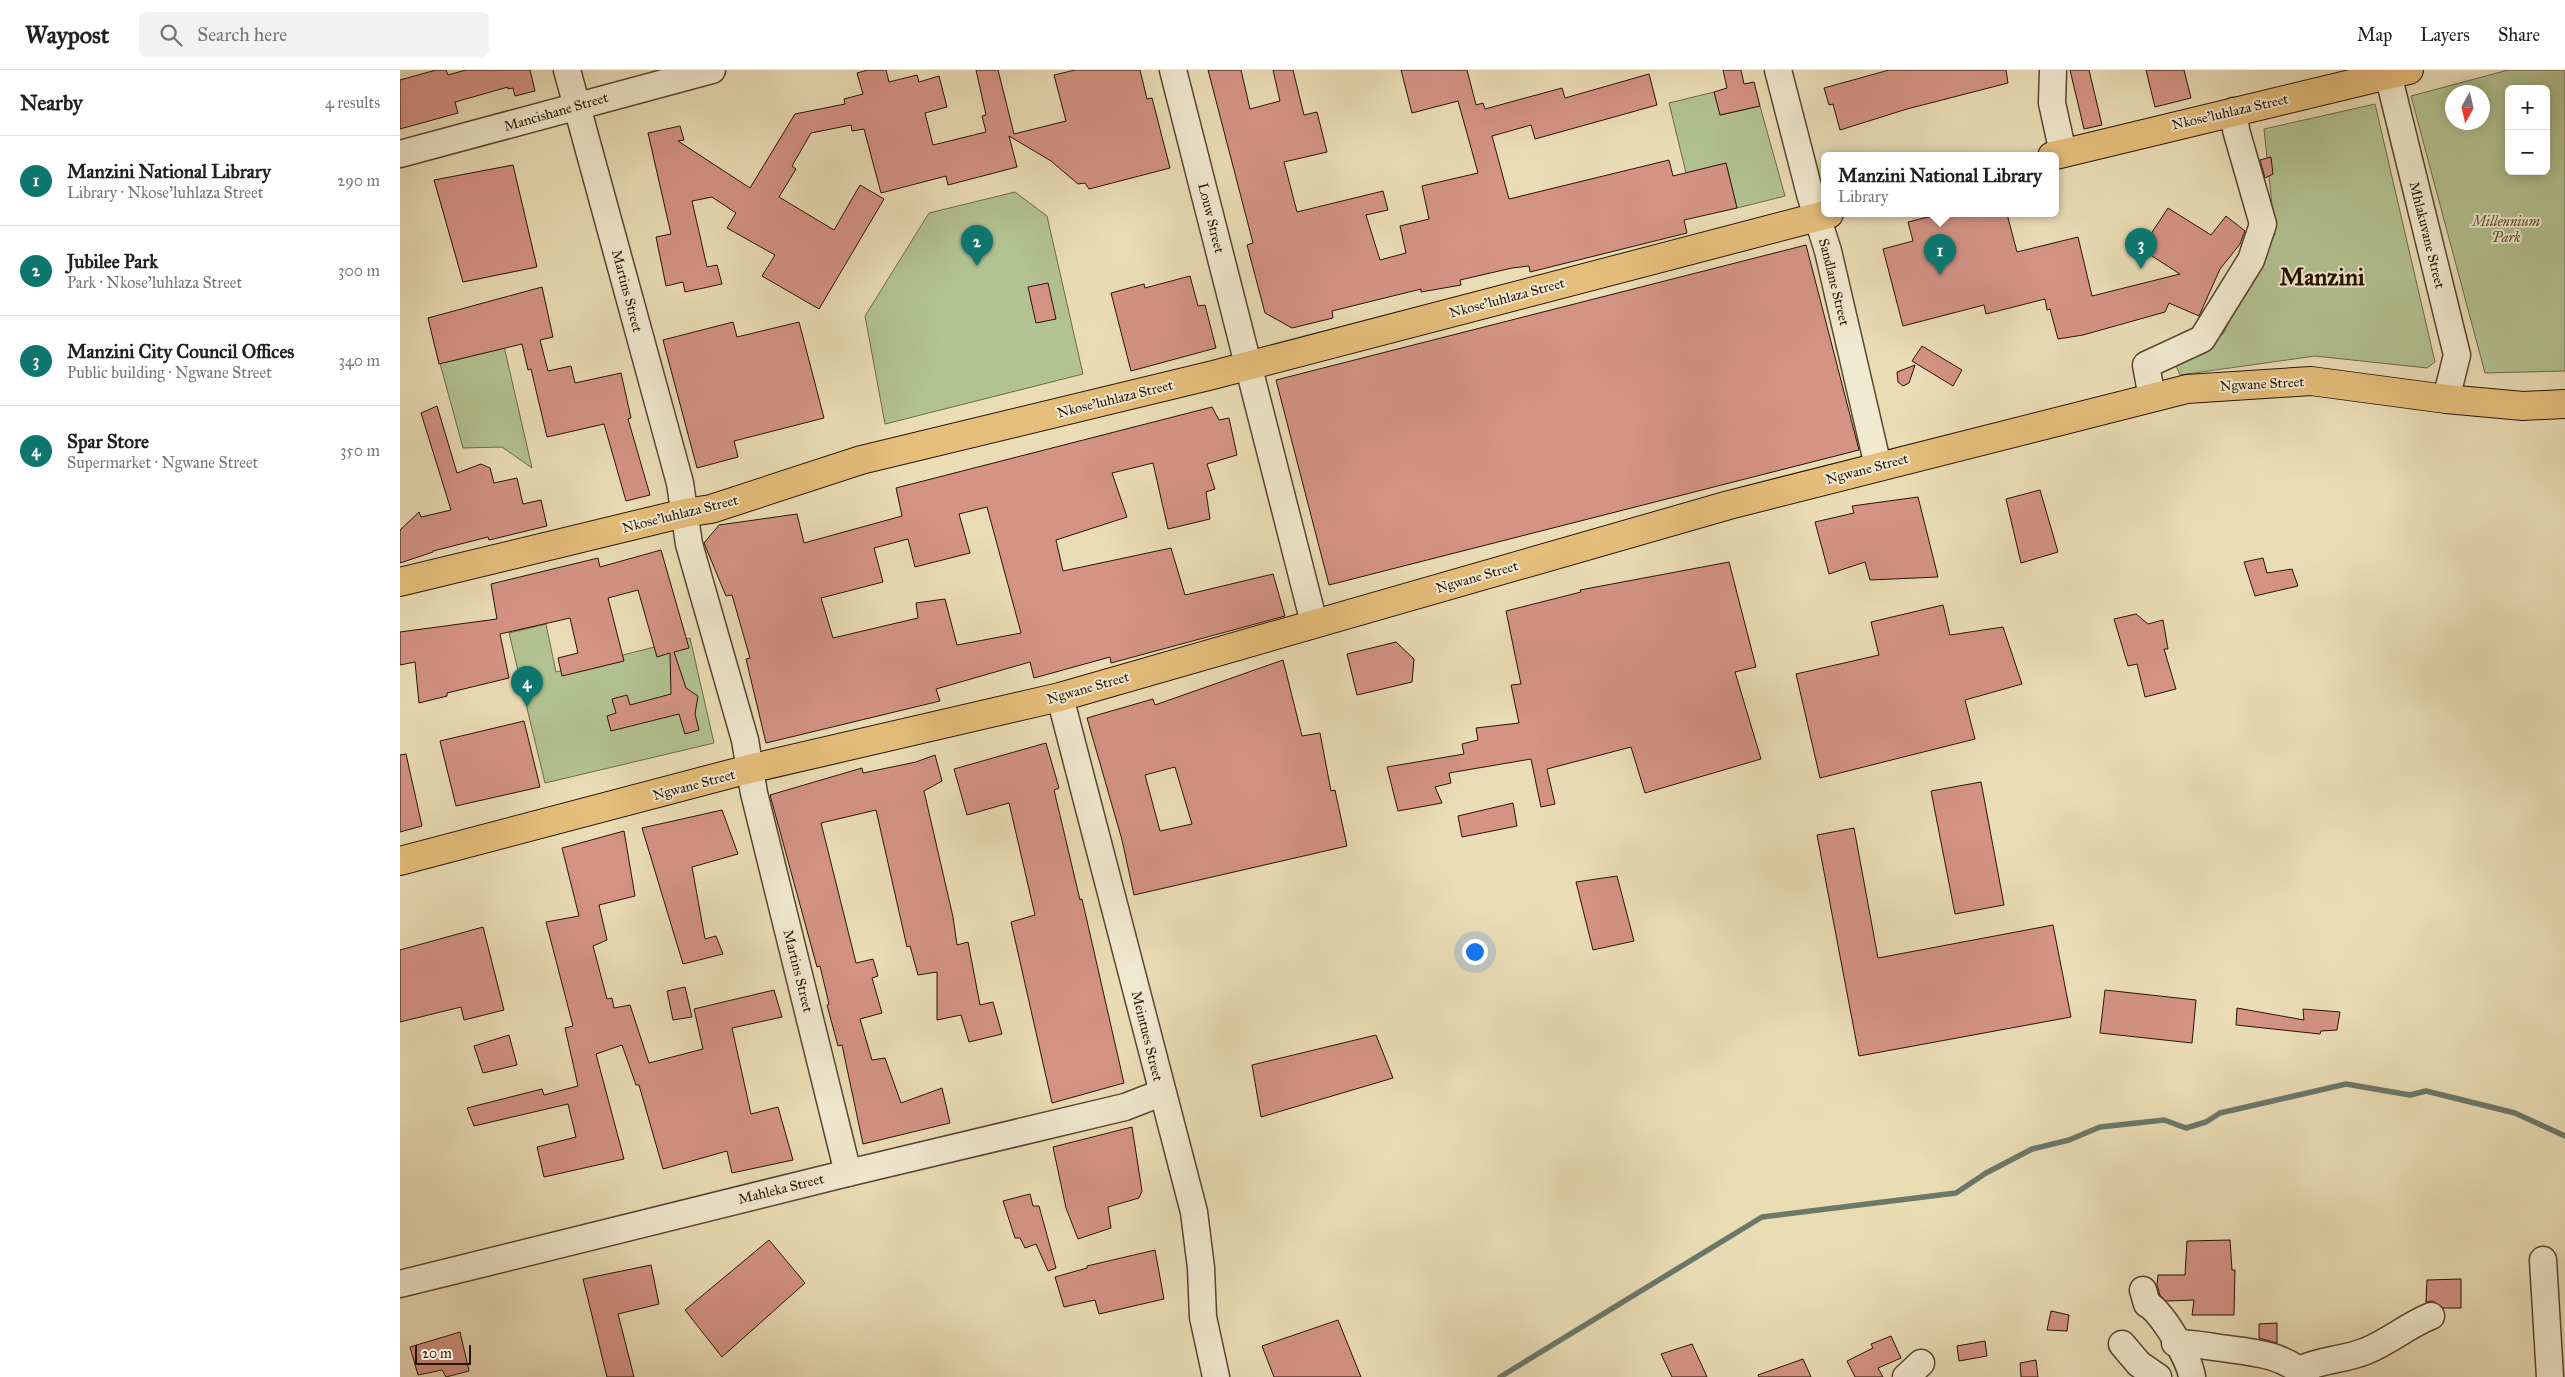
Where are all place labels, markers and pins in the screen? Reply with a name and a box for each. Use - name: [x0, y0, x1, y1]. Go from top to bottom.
- pin: 2: [961, 225, 993, 266]
- pin: 3: [2125, 228, 2157, 269]
- pin: 1: [1924, 234, 1956, 275]
- pin: 4: [511, 666, 543, 707]

